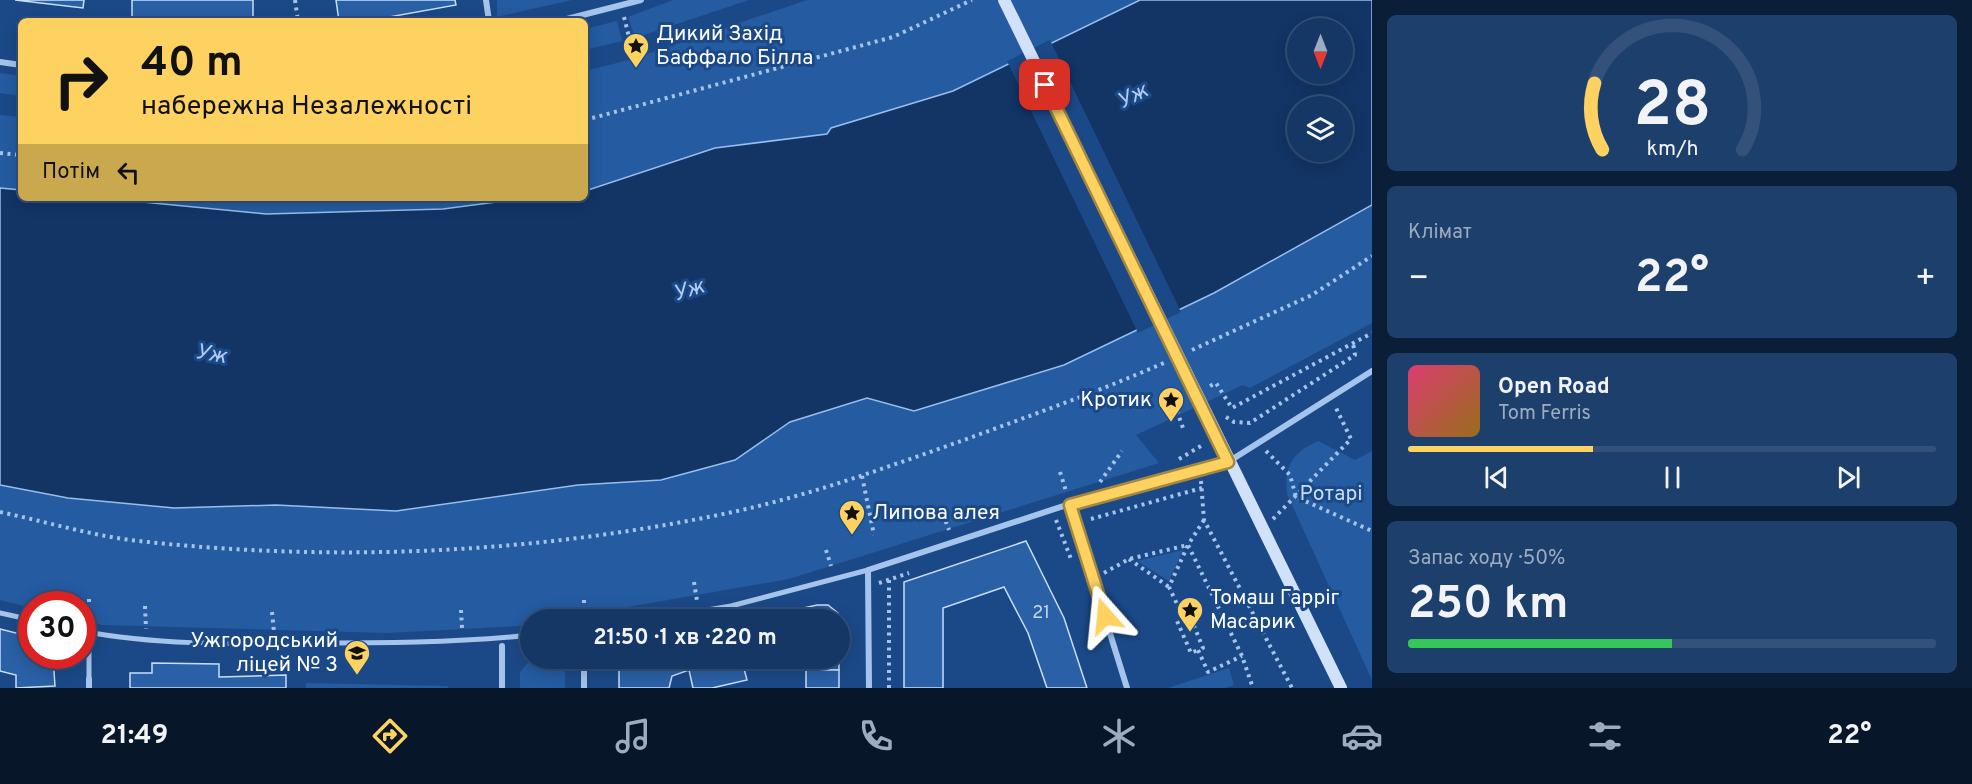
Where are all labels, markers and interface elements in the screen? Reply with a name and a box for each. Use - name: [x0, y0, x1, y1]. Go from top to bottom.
- north arrow: [1287, 18, 1353, 84]
- map controls: [1287, 18, 1353, 162]
- place label: Дикий Захід Баффало Білла: [656, 21, 813, 72]
- place icon: Дикий Захід Баффало Білла: [621, 31, 651, 69]
- text: 40 m: [141, 38, 243, 91]
- icon: right: [42, 42, 120, 120]
- pin: [1019, 59, 1070, 110]
- icon: arrive: [1028, 68, 1061, 101]
- text: 28: [1633, 69, 1711, 148]
- water label: Уж: [1113, 77, 1154, 116]
- text: набережна Незалежності: [141, 90, 472, 124]
- button: layers: [1287, 96, 1353, 162]
- text: km/h: [1646, 136, 1698, 163]
- icon: left: [112, 156, 145, 189]
- text: Потім: [42, 159, 100, 186]
- text: Клімат: [1408, 220, 1472, 246]
- text: 22°: [1635, 251, 1709, 308]
- text: −: [1408, 259, 1429, 301]
- text: +: [1915, 259, 1936, 301]
- water label: Уж: [670, 273, 709, 309]
- water label: Уж: [193, 339, 230, 371]
- text: Open Road: [1498, 374, 1610, 401]
- place icon: Кротик: [1156, 385, 1186, 423]
- place label: Кротик: [1080, 387, 1152, 414]
- text: Tom Ferris: [1498, 401, 1591, 427]
- icon: previous: [1480, 461, 1513, 494]
- icon: pause: [1656, 461, 1689, 494]
- icon: next: [1832, 461, 1865, 494]
- park label: Ротарі: [1299, 481, 1363, 508]
- place icon: Липова алея: [837, 498, 867, 536]
- place label: Липова алея: [872, 500, 1000, 527]
- text: Запас ходу · 50%: [1408, 546, 1565, 572]
- text: 250 km: [1408, 577, 1568, 634]
- position arrow: [1073, 584, 1137, 648]
- place label: Томаш Гарріг Масарик: [1210, 585, 1340, 636]
- speed limit sign: 30: [18, 591, 96, 669]
- place icon: Томаш Гарріг Масарик: [1175, 595, 1205, 633]
- house number: 21: [1032, 602, 1050, 625]
- text: 21:50 · 1 хв · 220 m: [593, 625, 777, 652]
- place label: Ужгородський ліцей № 3: [190, 628, 338, 679]
- school or university icon: Ужгородський ліцей № 3: [342, 638, 372, 676]
- icon: directions: [369, 715, 411, 757]
- icon: music: [612, 715, 654, 757]
- icon: phone: [855, 715, 897, 757]
- icon: climate: [1098, 715, 1140, 757]
- icon: car: [1341, 715, 1383, 757]
- icon: filters: [1584, 715, 1626, 757]
- text: 21:49: [100, 719, 168, 753]
- text: 22°: [1827, 719, 1871, 753]

